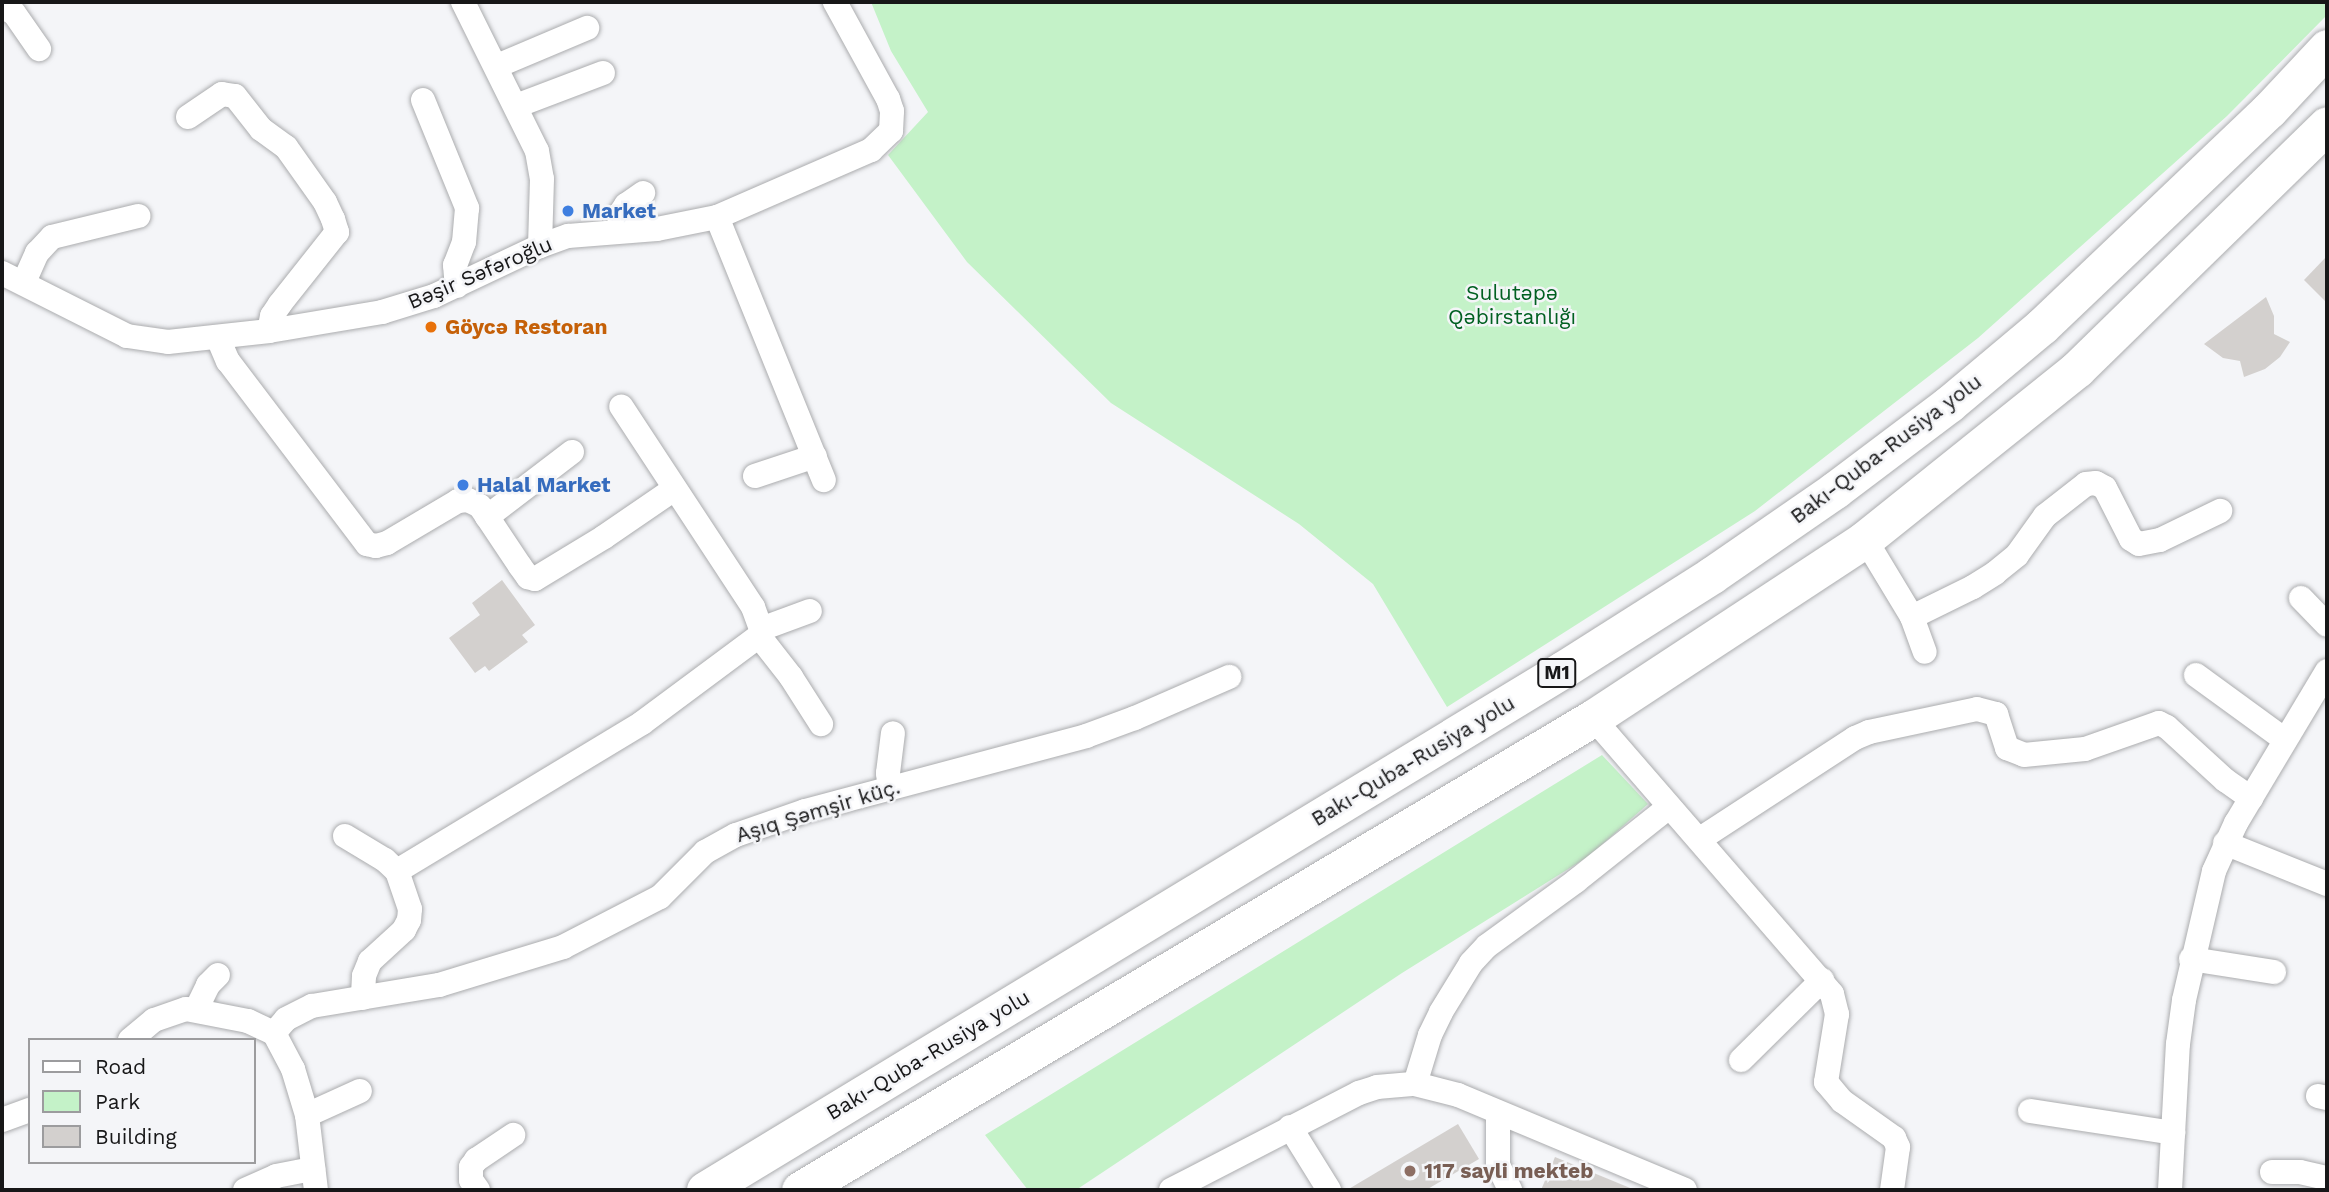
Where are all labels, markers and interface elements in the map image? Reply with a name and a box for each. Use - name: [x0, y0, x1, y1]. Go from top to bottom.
- place label: Market: [582, 198, 656, 224]
- marker: Market: [560, 203, 576, 219]
- street label: Bəşir Səfəroğlu: [404, 231, 556, 315]
- park label: Sulutəpə Qəbirstanlığı: [1448, 280, 1576, 330]
- place label: Göycə Restoran: [445, 314, 607, 340]
- marker: Göycə Restoran: [423, 319, 439, 335]
- street label: Bakı-Quba-Rusiya yolu: [1785, 369, 1987, 529]
- place label: Halal Market: [477, 472, 611, 498]
- marker: Halal Market: [455, 477, 471, 493]
- road number: M1: [1536, 658, 1578, 688]
- street label: Bakı-Quba-Rusiya yolu: [1306, 690, 1520, 832]
- street label: Aşıq Şəmşir küç.: [733, 774, 903, 848]
- street label: Bakı-Quba-Rusiya yolu: [821, 984, 1035, 1126]
- legend: [28, 1038, 256, 1164]
- text: Road: [95, 1054, 146, 1079]
- text: Park: [95, 1089, 140, 1114]
- text: Building: [95, 1124, 177, 1149]
- place label: 117 sayli mekteb: [1424, 1158, 1594, 1184]
- marker: 117 sayli mekteb: [1402, 1163, 1418, 1179]

